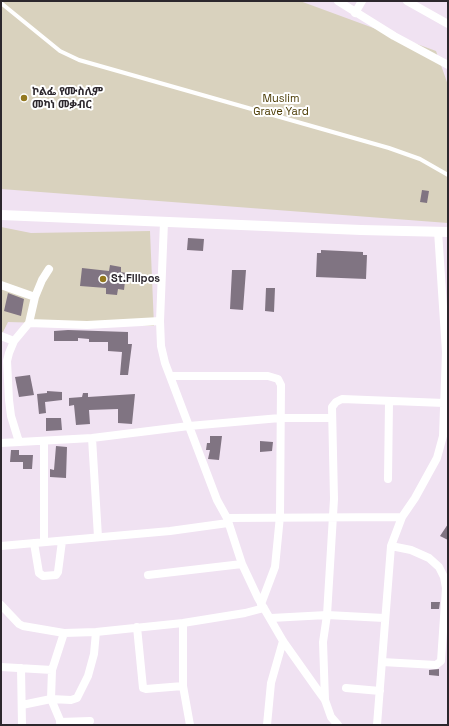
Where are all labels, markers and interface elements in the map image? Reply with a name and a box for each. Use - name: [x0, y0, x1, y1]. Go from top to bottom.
- place label: ኮልፌ የሙስሊም መካነ መቃብር: [32, 85, 103, 111]
- park label: Muslim Grave Yard: [253, 92, 309, 118]
- marker: ኮልፌ የሙስሊም መካነ መቃብር: [19, 93, 29, 103]
- place label: St.Filipos: [111, 272, 160, 286]
- marker: St.Filipos: [98, 274, 108, 284]

